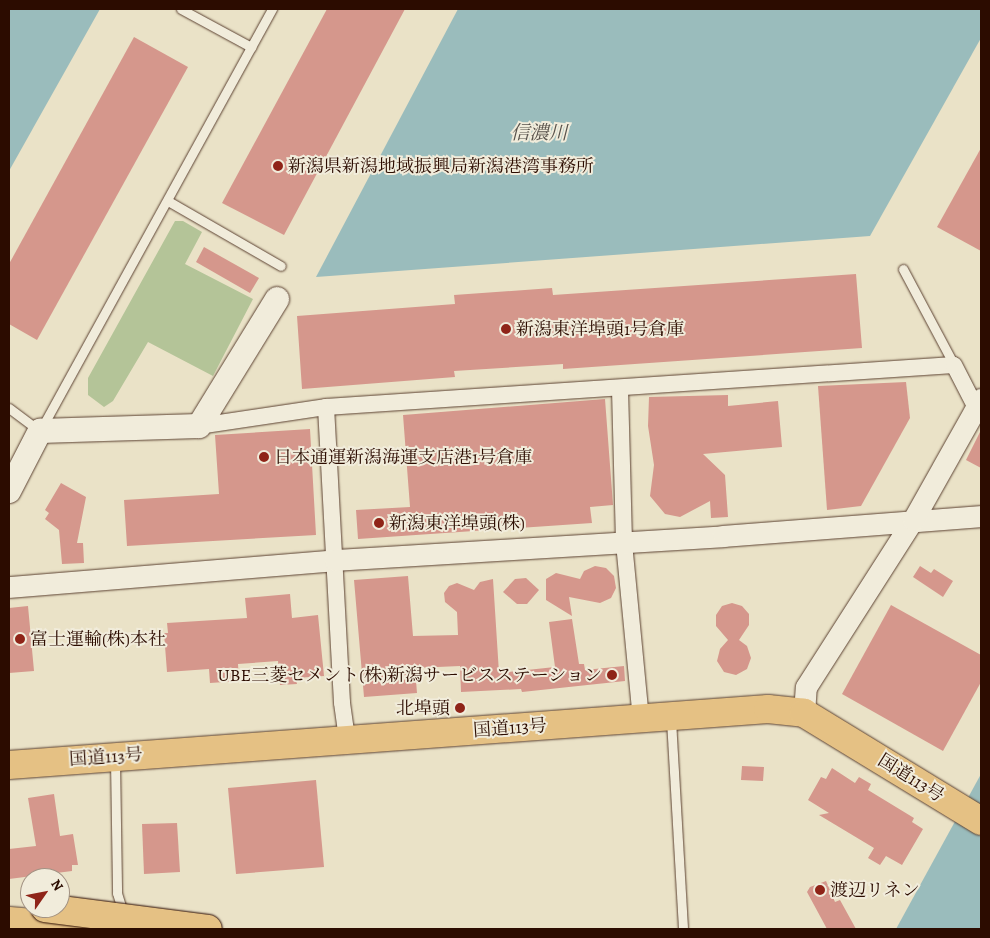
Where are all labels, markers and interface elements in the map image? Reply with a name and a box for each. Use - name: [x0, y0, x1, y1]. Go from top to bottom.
- water label: 信濃川: [511, 123, 567, 145]
- place label: 新潟県新潟地域振興局新潟港湾事務所: [288, 155, 594, 177]
- marker: 新潟県新潟地域振興局新潟港湾事務所: [272, 160, 284, 172]
- place label: 新潟東洋埠頭1号倉庫: [516, 318, 684, 340]
- marker: 新潟東洋埠頭1号倉庫: [500, 323, 512, 335]
- place label: 日本通運新潟海運支店港1号倉庫: [274, 446, 532, 468]
- marker: 日本通運新潟海運支店港1号倉庫: [258, 451, 270, 463]
- place label: 新潟東洋埠頭(株): [389, 512, 525, 534]
- marker: 新潟東洋埠頭(株): [373, 517, 385, 529]
- place label: 富士運輸(株)本社: [30, 628, 166, 650]
- marker: 富士運輸(株)本社: [14, 633, 26, 645]
- place label: UBE三菱セメント(株)新潟サービスステーション: [216, 664, 602, 686]
- marker: UBE三菱セメント(株)新潟サービスステーション: [606, 669, 618, 681]
- place label: 北埠頭: [396, 697, 450, 719]
- marker: 北埠頭: [454, 702, 466, 714]
- street label: 国道113号: [472, 715, 548, 741]
- street label: 国道113号: [68, 744, 144, 770]
- street label: 国道113号: [874, 749, 948, 807]
- north arrow: [20, 868, 70, 918]
- text: N: [46, 876, 68, 895]
- place label: 渡辺リネン: [830, 879, 920, 901]
- marker: 渡辺リネン: [814, 884, 826, 896]

